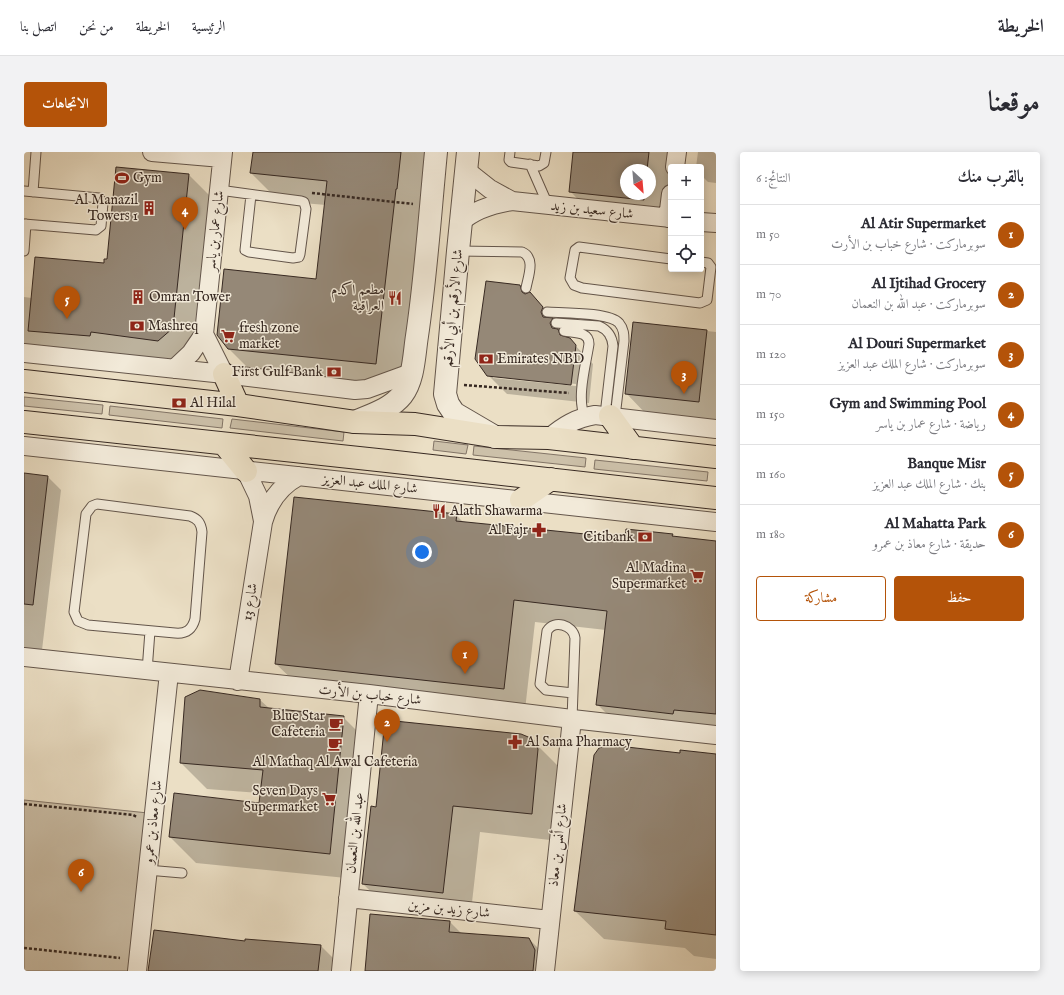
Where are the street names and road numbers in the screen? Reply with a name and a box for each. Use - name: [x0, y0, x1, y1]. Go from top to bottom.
- street label: شارع عمار بن ياسر: [202, 190, 230, 274]
- street label: شارع سعيد بن زيد: [550, 197, 634, 225]
- street label: شارع الأرقم بن أبي الأرقم: [437, 248, 471, 368]
- street label: شارع الملك عبد العزيز: [319, 470, 419, 500]
- street label: شارع 13: [238, 582, 264, 622]
- street label: شارع خباب بن الأرت: [318, 679, 423, 711]
- street label: شارع معاذ بن عمرو: [139, 779, 168, 867]
- street label: عبد الله بن النعمان: [339, 791, 368, 874]
- street label: شارع أنس بن معاذ: [543, 802, 573, 888]
- street label: شارع زيد بن مزين: [407, 896, 491, 924]

